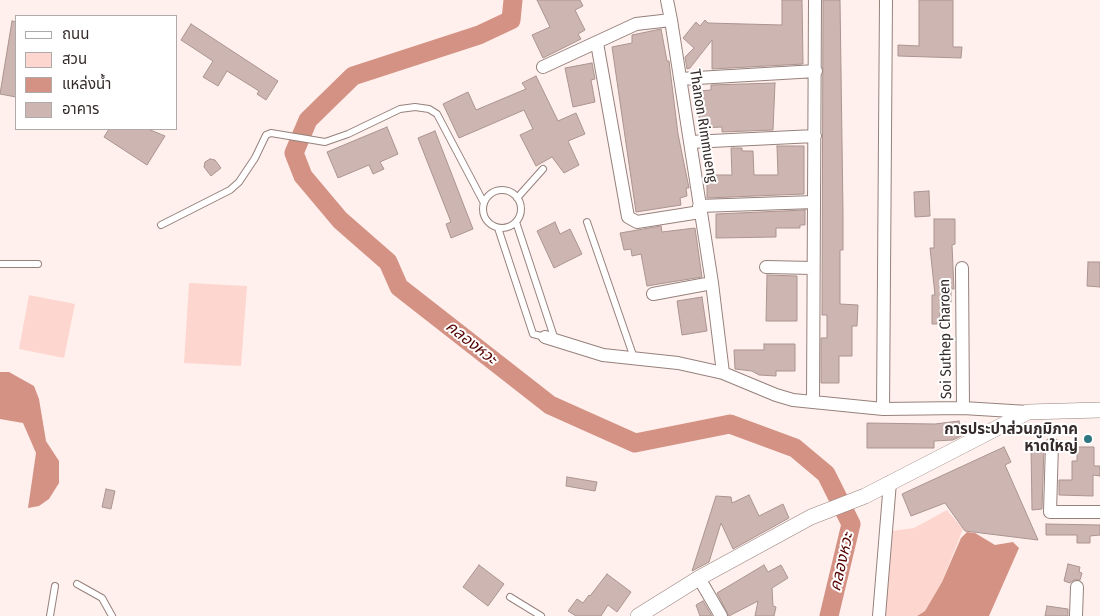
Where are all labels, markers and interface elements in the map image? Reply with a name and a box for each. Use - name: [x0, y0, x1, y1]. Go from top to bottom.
- legend: [15, 15, 178, 130]
- text: ถนน: [62, 25, 89, 43]
- text: สวน: [62, 50, 87, 68]
- street label: Thanon Rimmueng: [685, 68, 721, 184]
- text: แหล่งน้ำ: [62, 75, 111, 93]
- text: อาคาร: [62, 100, 99, 118]
- street label: Soi Suthep Charoen: [936, 279, 956, 399]
- water label: คลองหวะ: [442, 317, 500, 369]
- place label: การประปาส่วนภูมิภาค หาดใหญ่: [944, 421, 1078, 456]
- marker: การประปาส่วนภูมิภาค หาดใหญ่: [1082, 433, 1094, 445]
- water label: คลองหวะ: [826, 531, 858, 593]

